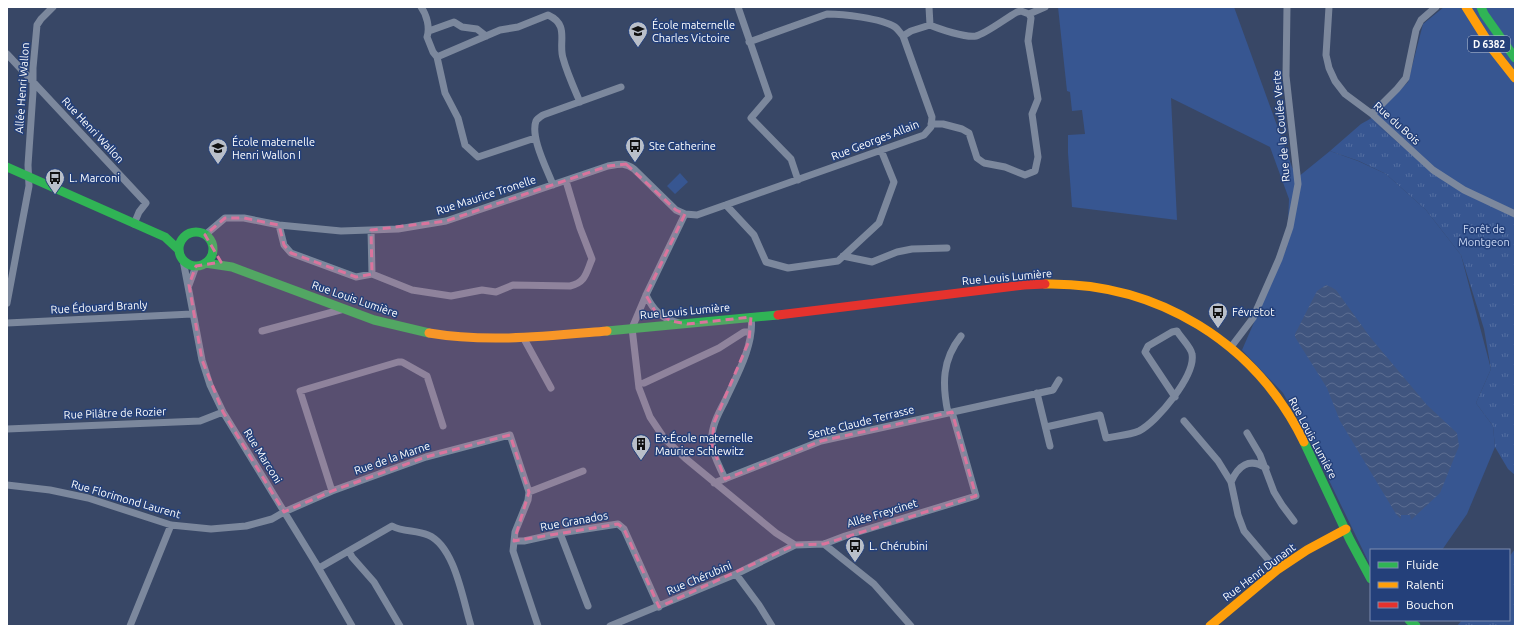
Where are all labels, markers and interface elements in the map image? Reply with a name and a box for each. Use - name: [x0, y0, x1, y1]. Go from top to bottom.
- place label: École maternelle Charles Victoire: [652, 18, 735, 44]
- school or university icon: École maternelle Charles Victoire: [627, 20, 649, 48]
- road number: D 6382: [1468, 36, 1510, 52]
- street label: Allée Henri Wallon: [13, 42, 31, 134]
- street label: Rue de la Coulée Verte: [1270, 70, 1292, 182]
- street label: Rue Henri Wallon: [60, 95, 126, 165]
- street label: Rue du Bois: [1371, 99, 1423, 147]
- street label: Rue Georges Allain: [829, 118, 921, 162]
- place label: École maternelle Henri Wallon I: [232, 135, 315, 161]
- bus stop icon: Ste Catherine: [624, 135, 646, 163]
- school or university icon: École maternelle Henri Wallon I: [207, 137, 229, 165]
- place label: Ste Catherine: [649, 140, 716, 152]
- bus stop icon: L. Marconi: [44, 167, 66, 195]
- place label: L. Marconi: [69, 172, 120, 184]
- street label: Rue Maurice Tronelle: [435, 173, 537, 217]
- park label: Forêt de Montgeon: [1458, 223, 1510, 248]
- street label: Rue Louis Lumière: [961, 267, 1053, 287]
- street label: Rue Louis Lumière: [310, 279, 400, 319]
- street label: Rue Édouard Branly: [50, 297, 148, 316]
- street label: Rue Louis Lumière: [639, 301, 731, 321]
- bus stop icon: Févretot: [1207, 301, 1229, 329]
- place label: Févretot: [1232, 306, 1275, 318]
- street label: Rue Louis Lumière: [1286, 395, 1340, 481]
- street label: Sente Claude Terrasse: [807, 403, 915, 441]
- street label: Rue Pilâtre de Rozier: [63, 405, 167, 421]
- street label: Rue Marconi: [242, 427, 284, 485]
- place label: Ex-École maternelle Maurice Schlewitz: [655, 431, 753, 457]
- building icon: Ex-École maternelle Maurice Schlewitz: [630, 433, 652, 461]
- street label: Rue de la Marne: [352, 439, 432, 477]
- street label: Rue Florimond Laurent: [70, 478, 183, 521]
- street label: Allée Freycinet: [845, 496, 919, 529]
- street label: Rue Granados: [539, 509, 609, 533]
- bus stop icon: L. Chérubini: [844, 535, 866, 563]
- place label: L. Chérubini: [869, 540, 928, 552]
- street label: Rue Henri Dunant: [1220, 540, 1298, 603]
- legend: [1370, 549, 1510, 621]
- text: Fluide: [1406, 558, 1439, 571]
- street label: Rue Chérubini: [665, 559, 733, 597]
- text: Ralenti: [1406, 578, 1444, 591]
- text: Bouchon: [1406, 598, 1454, 611]

